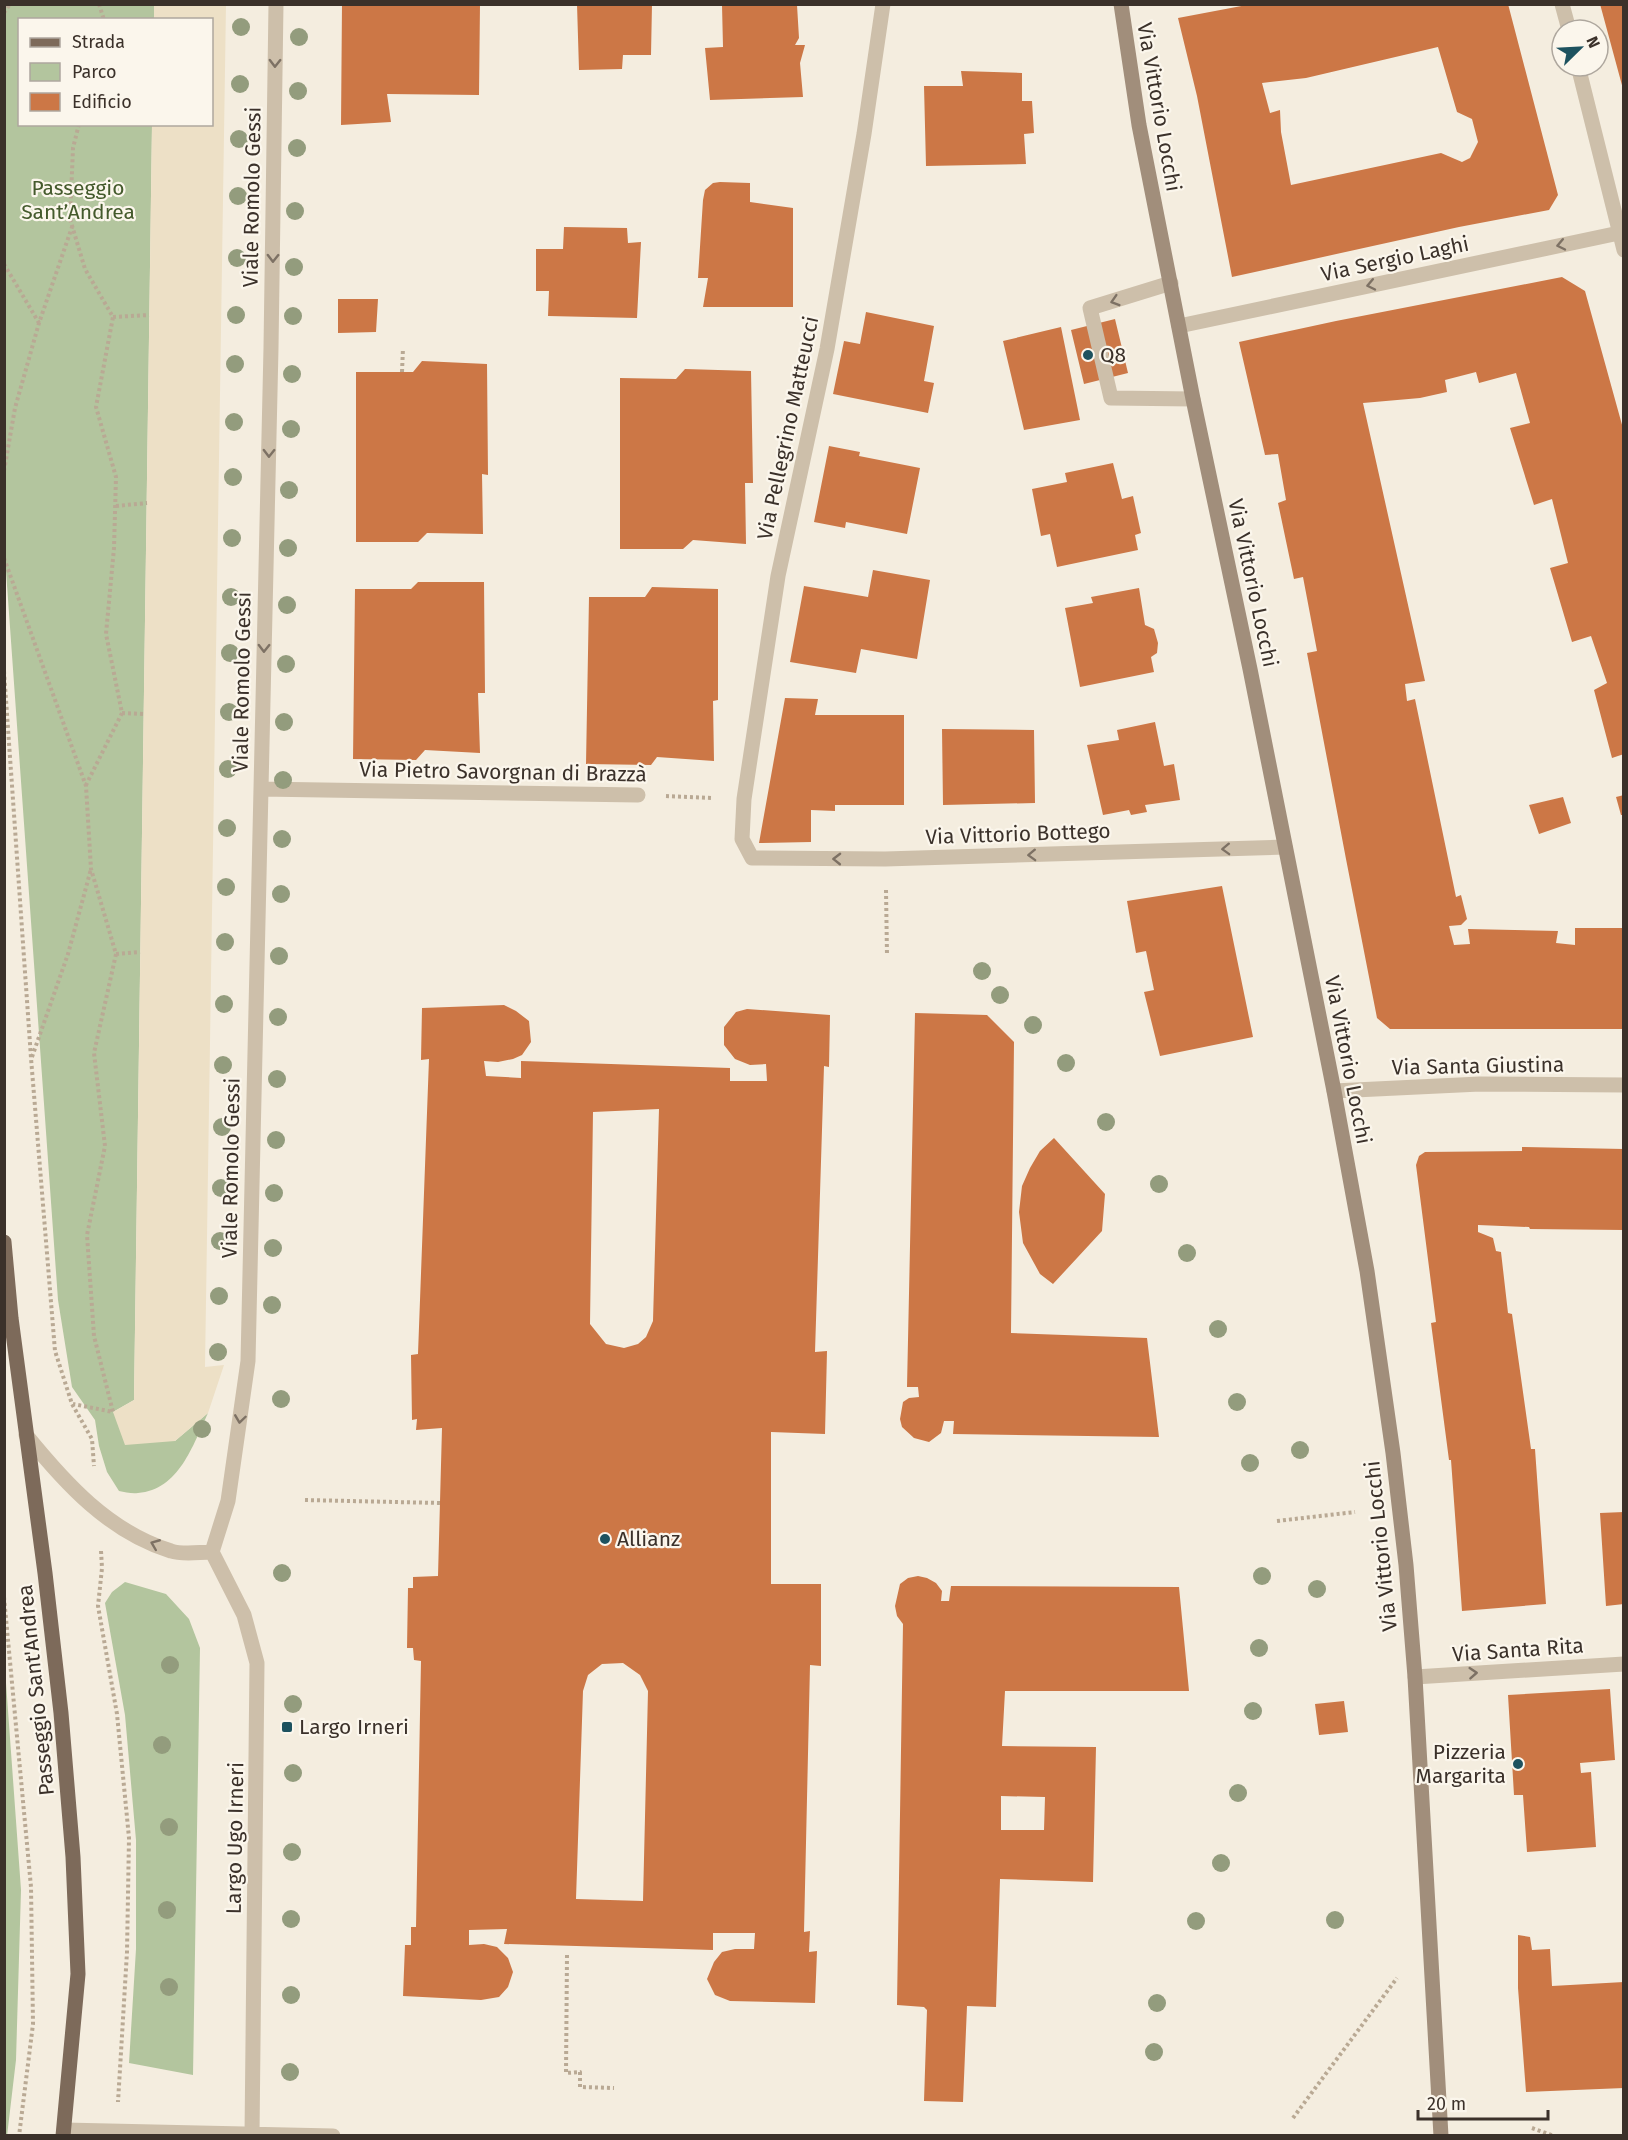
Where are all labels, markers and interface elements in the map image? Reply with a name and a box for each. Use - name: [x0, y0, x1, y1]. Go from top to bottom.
- legend: [18, 18, 213, 126]
- north arrow: [1550, 18, 1610, 78]
- street label: Via Vittorio Locchi: [1131, 20, 1187, 194]
- text: Strada: [72, 31, 125, 53]
- text: N: [1582, 33, 1604, 51]
- one-way arrow: [269, 58, 281, 67]
- text: Parco: [72, 61, 116, 83]
- text: Edificio: [72, 91, 132, 113]
- street label: Viale Romolo Gessi: [237, 106, 267, 288]
- park label: Passeggio Sant’Andrea: [21, 175, 135, 225]
- street label: Via Sergio Laghi: [1319, 231, 1471, 287]
- one-way arrow: [1557, 237, 1567, 250]
- one-way arrow: [266, 253, 279, 262]
- one-way arrow: [1366, 278, 1376, 291]
- one-way arrow: [1110, 294, 1121, 306]
- street label: Via Pellegrino Matteucci: [752, 314, 824, 542]
- place label: Q8: [1100, 342, 1126, 368]
- marker: Q8: [1081, 348, 1095, 362]
- one-way arrow: [263, 448, 275, 457]
- street label: Via Vittorio Locchi: [1222, 497, 1284, 669]
- street label: Viale Romolo Gessi: [227, 591, 257, 773]
- one-way arrow: [258, 643, 270, 652]
- street label: Via Pietro Savorgnan di Brazzà: [359, 756, 647, 788]
- street label: Via Vittorio Bottego: [925, 818, 1111, 850]
- one-way arrow: [1222, 843, 1231, 855]
- one-way arrow: [1027, 849, 1036, 861]
- one-way arrow: [832, 853, 841, 865]
- street label: Via Vittorio Locchi: [1319, 973, 1377, 1147]
- street label: Via Santa Giustina: [1391, 1051, 1565, 1081]
- street label: Viale Romolo Gessi: [216, 1077, 246, 1259]
- one-way arrow: [234, 1415, 246, 1424]
- street label: Via Vittorio Locchi: [1359, 1459, 1403, 1633]
- place label: Allianz: [617, 1526, 680, 1552]
- marker: Allianz: [598, 1532, 612, 1546]
- one-way arrow: [150, 1539, 161, 1551]
- street label: Passeggio Sant'Andrea: [12, 1583, 60, 1797]
- street label: Via Santa Rita: [1451, 1632, 1585, 1668]
- one-way arrow: [1469, 1667, 1478, 1680]
- place label: Largo Irneri: [299, 1714, 409, 1740]
- marker: Largo Irneri: [280, 1720, 294, 1734]
- place label: Pizzeria Margarita: [1416, 1739, 1506, 1789]
- marker: Pizzeria Margarita: [1511, 1757, 1525, 1771]
- street label: Largo Ugo Irneri: [221, 1762, 249, 1914]
- scale bar: [1418, 2083, 1548, 2121]
- text: 20 m: [1427, 2093, 1466, 2115]

